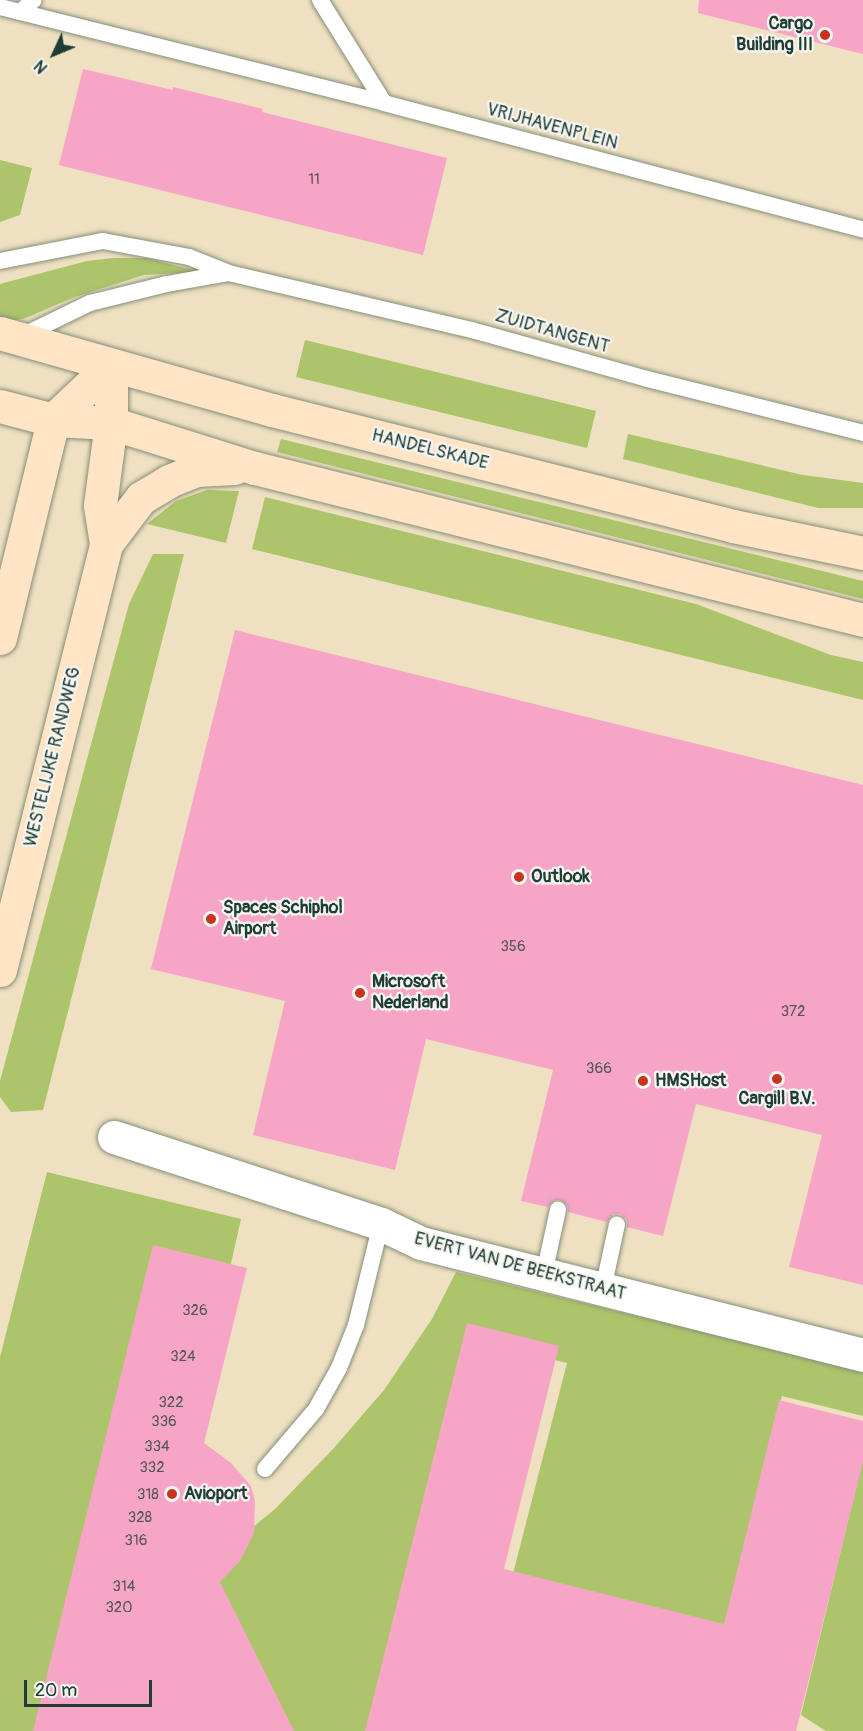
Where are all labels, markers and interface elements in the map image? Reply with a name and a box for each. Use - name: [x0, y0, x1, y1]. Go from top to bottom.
- place label: Cargo Building III: [736, 14, 813, 57]
- north arrow: [24, 24, 84, 84]
- marker: Cargo Building III: [818, 28, 832, 42]
- text: N: [30, 56, 52, 77]
- street label: VRIJHAVENPLEIN: [484, 99, 620, 155]
- house number: 11: [308, 171, 320, 189]
- street label: ZUIDTANGENT: [492, 305, 612, 359]
- street label: HANDELSKADE: [369, 425, 491, 475]
- street label: WESTELIJKE RANDWEG: [20, 665, 86, 849]
- place label: Outlook: [531, 866, 590, 888]
- marker: Outlook: [512, 870, 526, 884]
- place label: Spaces Schiphol Airport: [223, 898, 343, 940]
- marker: Spaces Schiphol Airport: [204, 912, 218, 926]
- house number: 356: [500, 938, 526, 956]
- place label: Microsoft Nederland: [372, 972, 448, 1014]
- marker: Microsoft Nederland: [353, 986, 367, 1000]
- house number: 372: [781, 1003, 805, 1021]
- house number: 366: [586, 1060, 612, 1078]
- place label: HMSHost: [655, 1070, 726, 1092]
- marker: Cargill B.V.: [770, 1072, 784, 1086]
- marker: HMSHost: [636, 1074, 650, 1088]
- place label: Cargill B.V.: [739, 1088, 815, 1110]
- street label: EVERT VAN DE BEEKSTRAAT: [412, 1228, 628, 1306]
- house number: 326: [182, 1302, 208, 1320]
- house number: 324: [170, 1348, 196, 1366]
- house number: 322: [158, 1394, 184, 1412]
- house number: 336: [151, 1413, 177, 1431]
- house number: 334: [144, 1438, 170, 1456]
- house number: 332: [139, 1459, 165, 1477]
- place label: Avioport: [184, 1483, 248, 1505]
- house number: 318: [137, 1486, 159, 1504]
- marker: Avioport: [165, 1487, 179, 1501]
- house number: 328: [128, 1509, 152, 1527]
- house number: 316: [125, 1532, 147, 1550]
- house number: 314: [113, 1578, 135, 1596]
- house number: 320: [106, 1599, 132, 1617]
- scale bar: [27, 1668, 154, 1706]
- text: 20 m: [35, 1679, 77, 1702]

